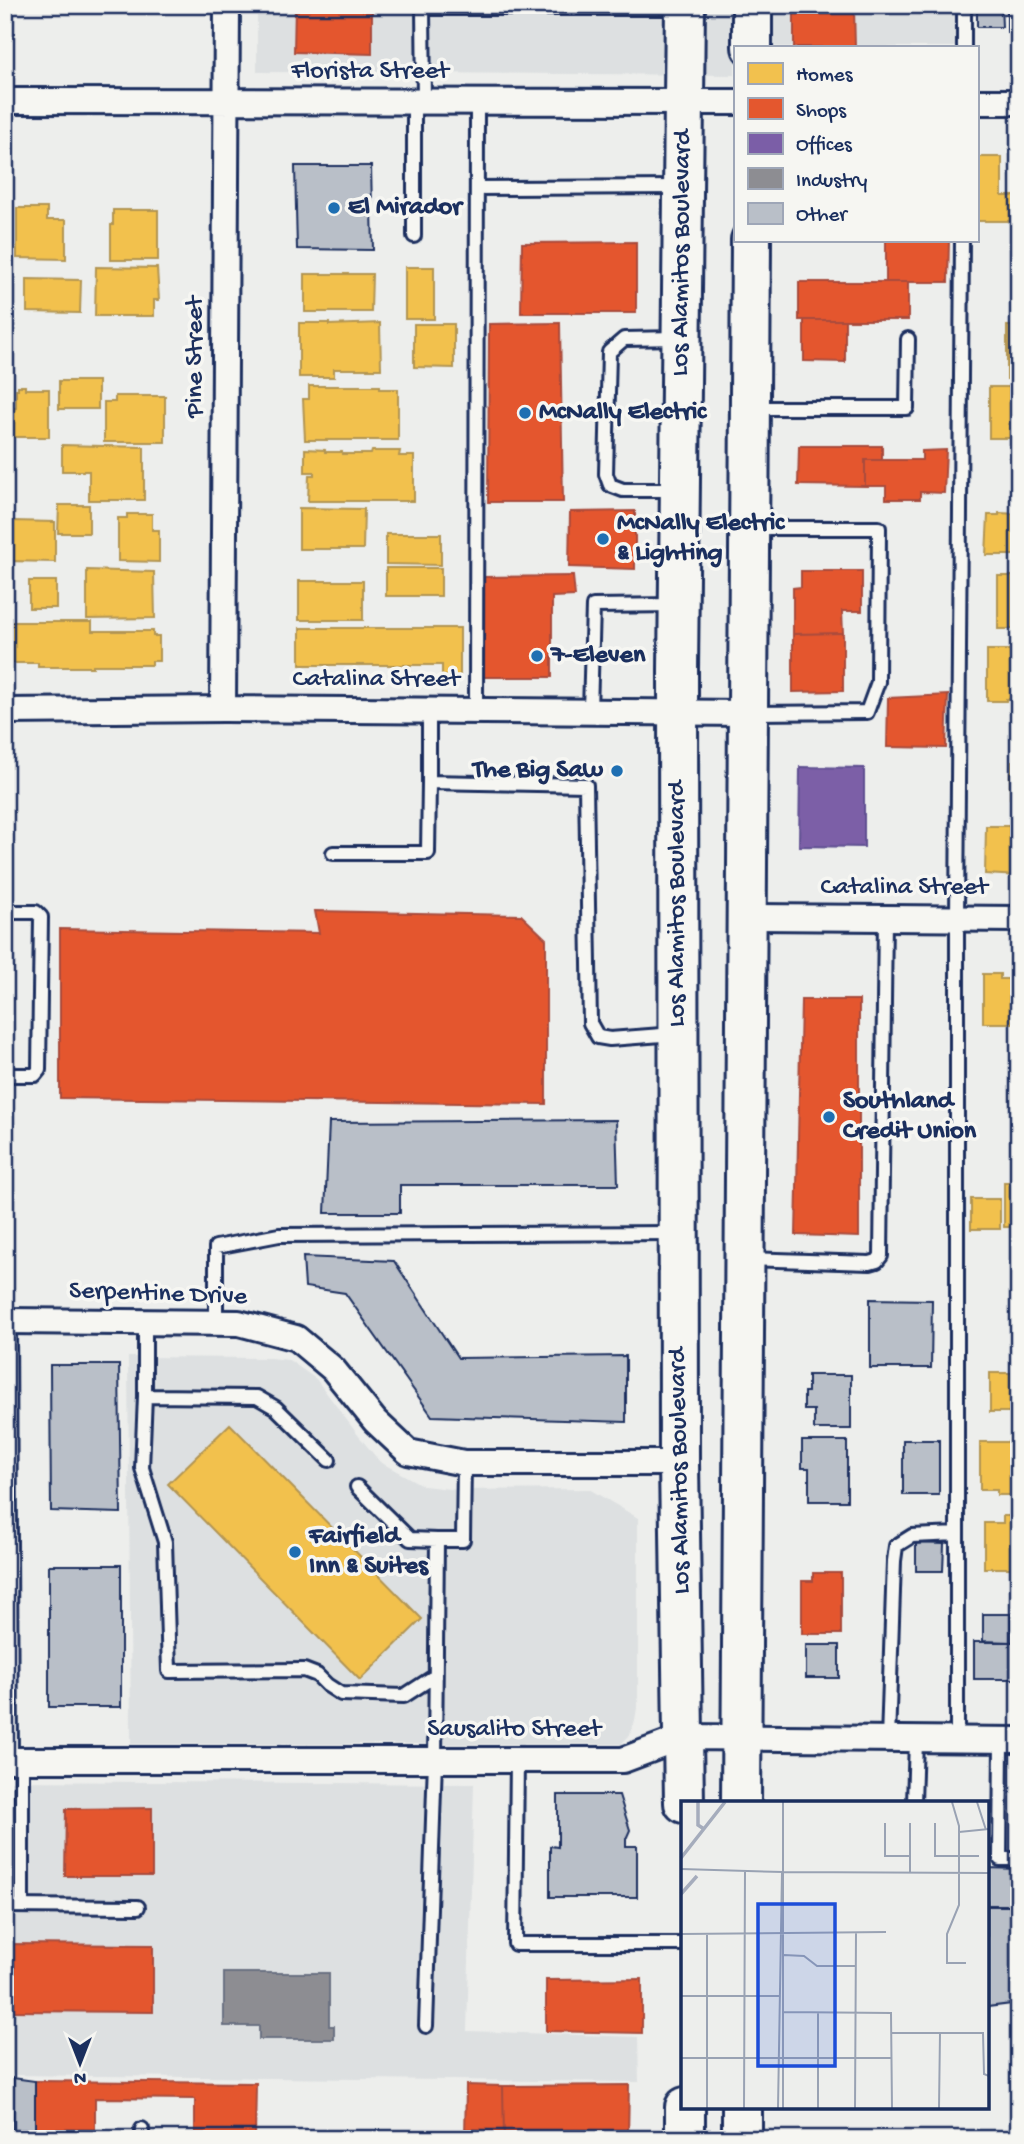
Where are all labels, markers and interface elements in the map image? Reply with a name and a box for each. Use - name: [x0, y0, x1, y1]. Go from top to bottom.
- legend: [734, 46, 978, 242]
- street label: Florista Street: [290, 57, 451, 88]
- text: Homes: [796, 64, 854, 89]
- text: Shops: [796, 100, 847, 125]
- street label: Los Alamitos Boulevard: [666, 128, 699, 377]
- text: Offices: [796, 134, 853, 159]
- text: Industry: [796, 170, 867, 195]
- place label: El Mirador: [348, 193, 464, 224]
- marker: El Mirador: [326, 200, 342, 216]
- text: Other: [796, 204, 848, 229]
- street label: Pine Street: [181, 294, 212, 419]
- place label: McNally Electric: [539, 398, 708, 429]
- marker: McNally Electric: [517, 405, 533, 421]
- place label: McNally Electric & Lighting: [617, 509, 786, 570]
- marker: McNally Electric & Lighting: [595, 531, 611, 547]
- place label: 7-Eleven: [549, 641, 646, 672]
- marker: 7-Eleven: [529, 648, 545, 664]
- street label: Catalina Street: [292, 665, 462, 696]
- place label: The Big Saw: [471, 756, 604, 787]
- marker: The Big Saw: [609, 763, 625, 779]
- street label: Los Alamitos Boulevard: [663, 779, 694, 1027]
- street label: Catalina Street: [820, 873, 990, 904]
- place label: Southland Credit Union: [843, 1087, 977, 1148]
- marker: Southland Credit Union: [821, 1109, 837, 1125]
- street label: Serpentine Drive: [68, 1276, 248, 1314]
- street label: Los Alamitos Boulevard: [663, 1346, 699, 1595]
- place label: Fairfield Inn & Suites: [308, 1522, 429, 1583]
- marker: Fairfield Inn & Suites: [287, 1544, 303, 1560]
- street label: Sausalito Street: [427, 1715, 603, 1746]
- inset map: [681, 1801, 989, 2109]
- north arrow: [46, 2028, 116, 2098]
- text: N: [74, 2065, 86, 2088]

